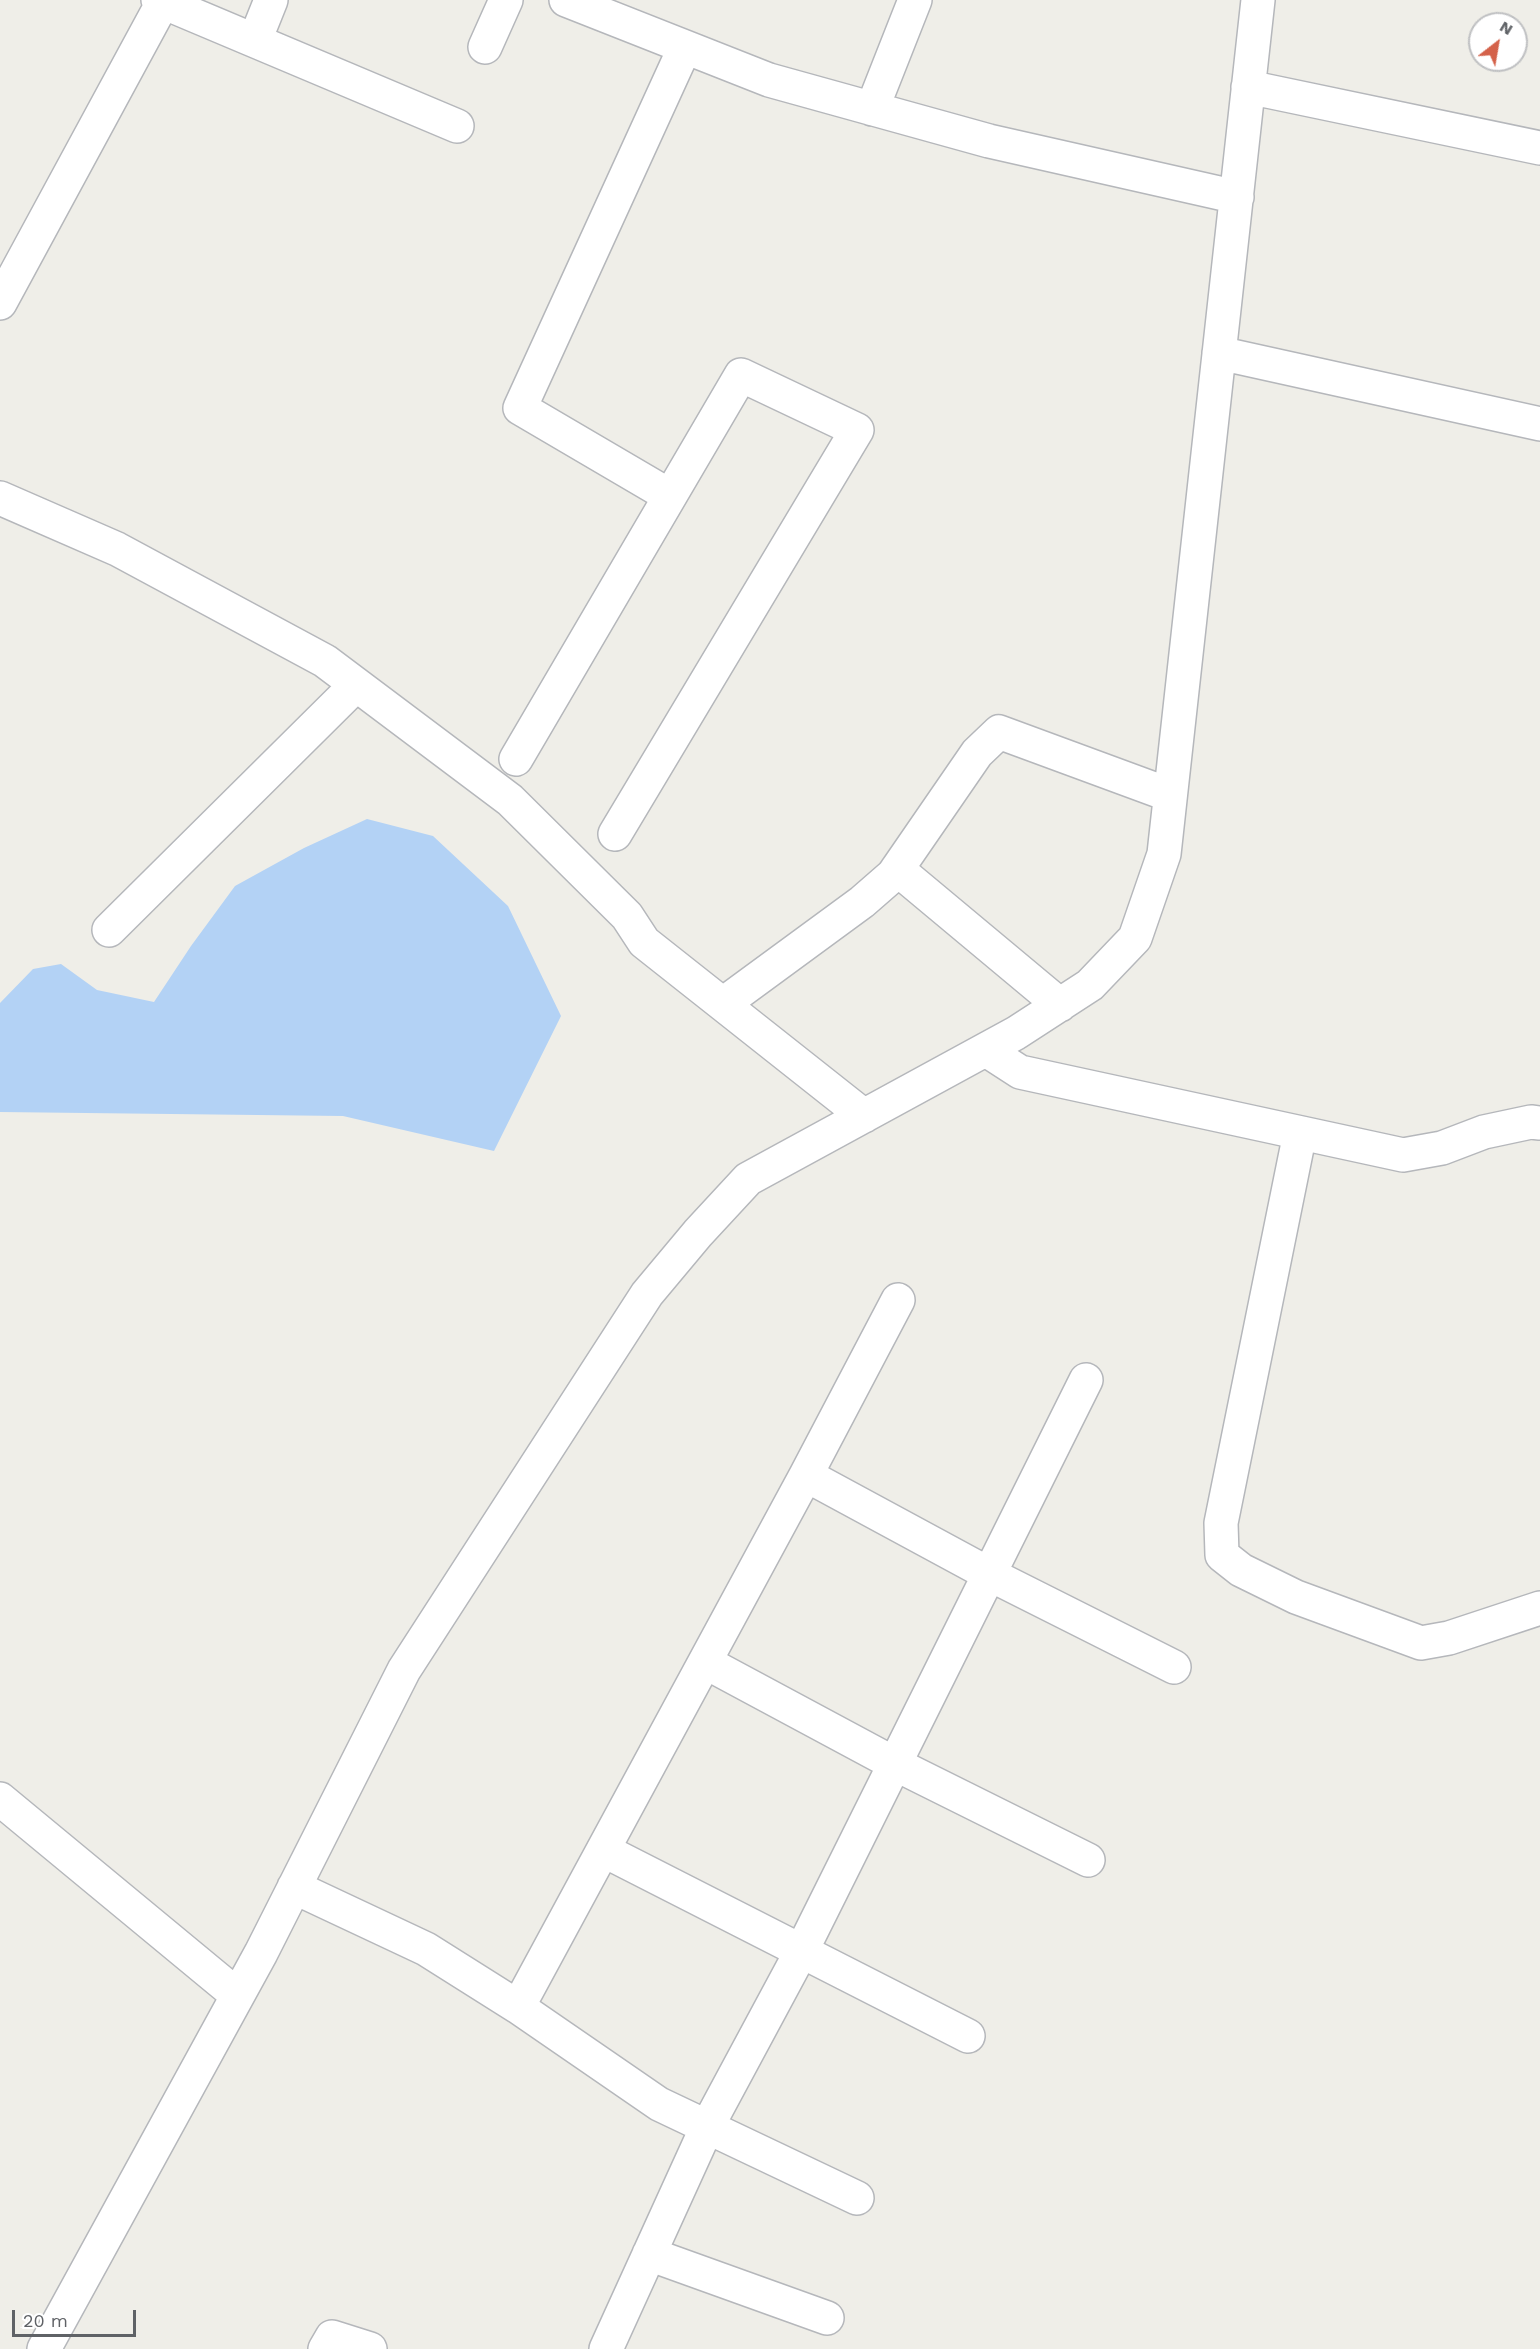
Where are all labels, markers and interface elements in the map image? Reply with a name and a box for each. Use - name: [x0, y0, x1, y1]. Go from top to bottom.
- north arrow: [1468, 12, 1528, 72]
- text: N: [1497, 17, 1516, 39]
- scale bar: [15, 2298, 140, 2336]
- text: 20 m: [23, 2310, 68, 2331]

